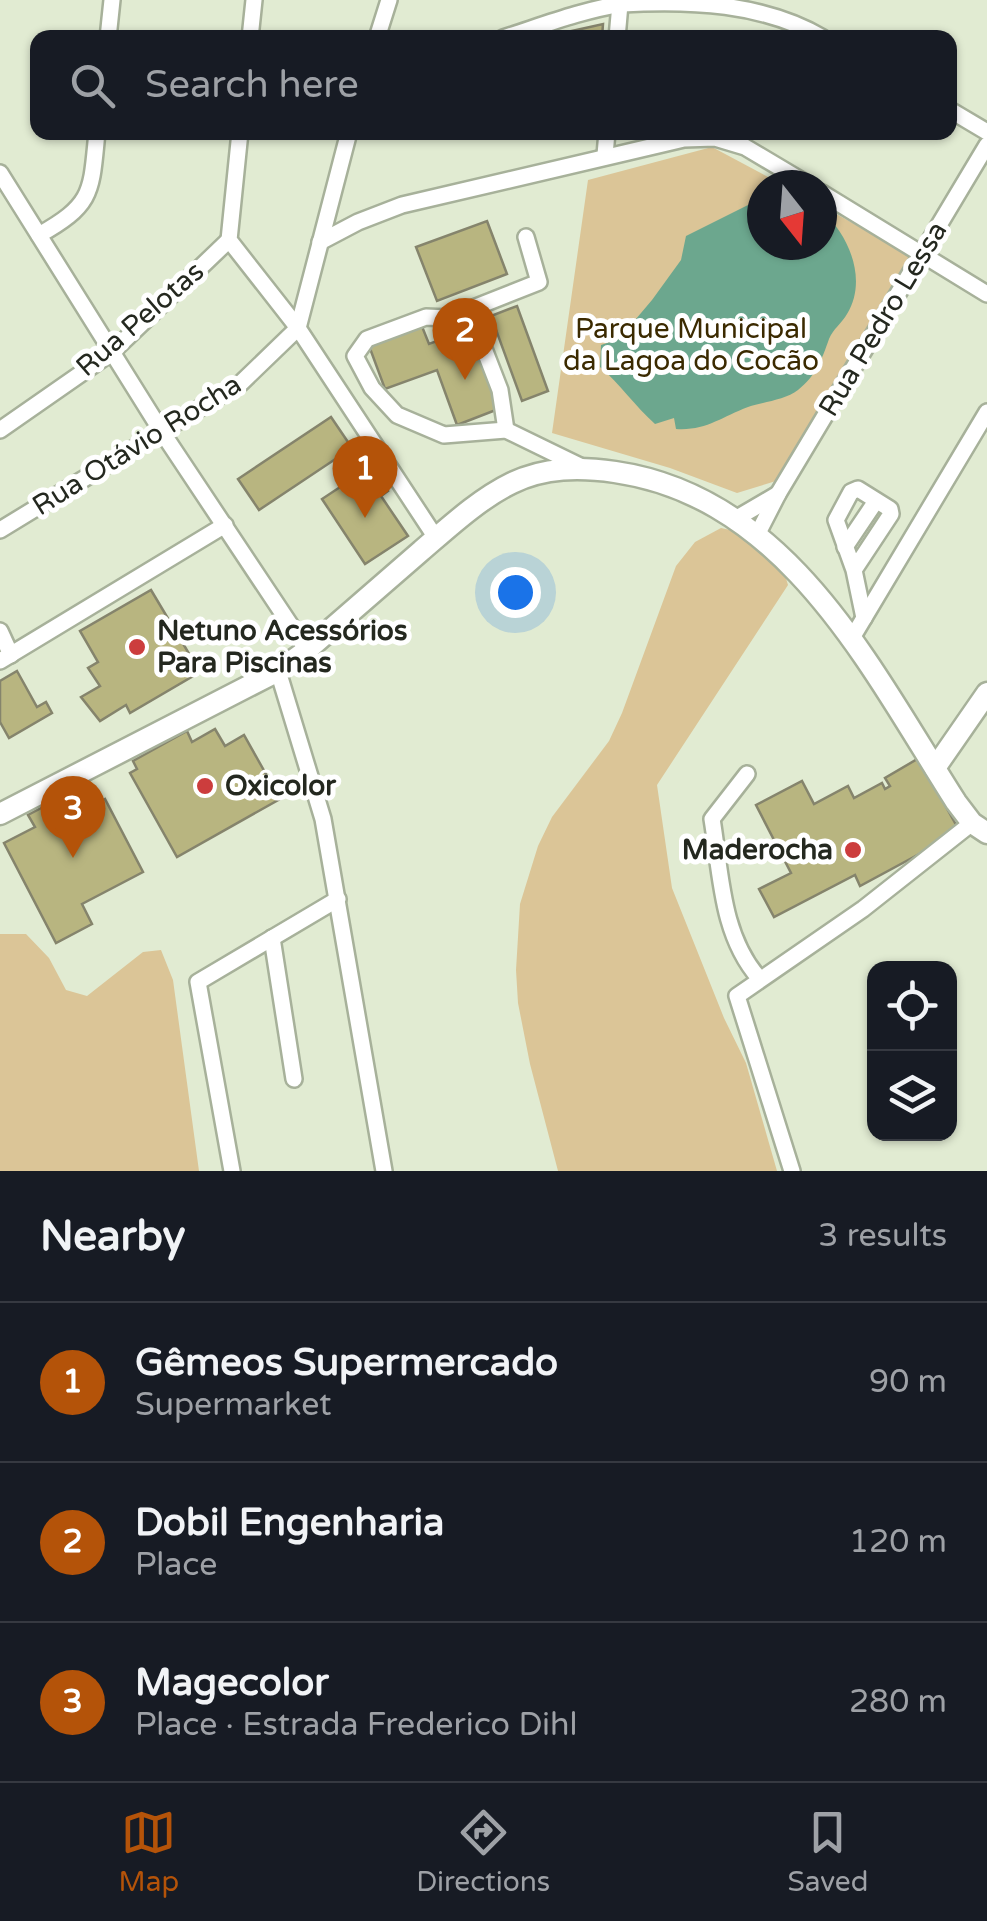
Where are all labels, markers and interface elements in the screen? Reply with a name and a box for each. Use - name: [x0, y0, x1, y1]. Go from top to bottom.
- search box: [30, 30, 957, 140]
- icon: search: [65, 58, 120, 113]
- text: Search here: [145, 62, 359, 108]
- north arrow: [747, 170, 837, 260]
- street label: Rua Pedro Lessa: [811, 215, 955, 423]
- street label: Rua Pelotas: [69, 254, 211, 384]
- pin: 2: [432, 298, 498, 380]
- park label: Parque Municipal da Lagoa do Cocão: [563, 312, 819, 378]
- street label: Rua Otávio Rocha: [26, 367, 248, 523]
- pin: 1: [332, 436, 398, 518]
- your location: [490, 567, 541, 618]
- place label: Netuno Acessórios Para Piscinas: [157, 614, 407, 680]
- marker: Netuno Acessórios Para Piscinas: [126, 636, 148, 658]
- place label: Oxicolor: [225, 769, 337, 803]
- marker: Oxicolor: [194, 775, 216, 797]
- pin: 3: [40, 776, 106, 858]
- place label: Maderocha: [682, 833, 833, 867]
- marker: Maderocha: [842, 839, 864, 861]
- map controls: [867, 961, 957, 1141]
- button: locate: [867, 961, 957, 1051]
- button: layers: [867, 1051, 957, 1141]
- text: Nearby: [40, 1211, 185, 1262]
- text: 3 results: [818, 1217, 947, 1255]
- text: Gêmeos Supermercado: [135, 1340, 558, 1386]
- text: 1: [62, 1363, 83, 1401]
- text: 90 m: [869, 1363, 947, 1401]
- text: Supermarket: [135, 1386, 332, 1424]
- text: Dobil Engenharia: [135, 1500, 444, 1546]
- text: 2: [62, 1523, 83, 1561]
- text: 120 m: [849, 1523, 947, 1561]
- text: Place: [135, 1546, 217, 1584]
- text: Magecolor: [135, 1660, 329, 1706]
- text: 3: [62, 1683, 83, 1721]
- text: 280 m: [849, 1683, 947, 1721]
- text: Place · Estrada Frederico Dihl: [135, 1706, 578, 1744]
- tab: Map: [119, 1805, 179, 1899]
- tab: Directions: [416, 1805, 550, 1899]
- tab: Saved: [787, 1805, 868, 1899]

